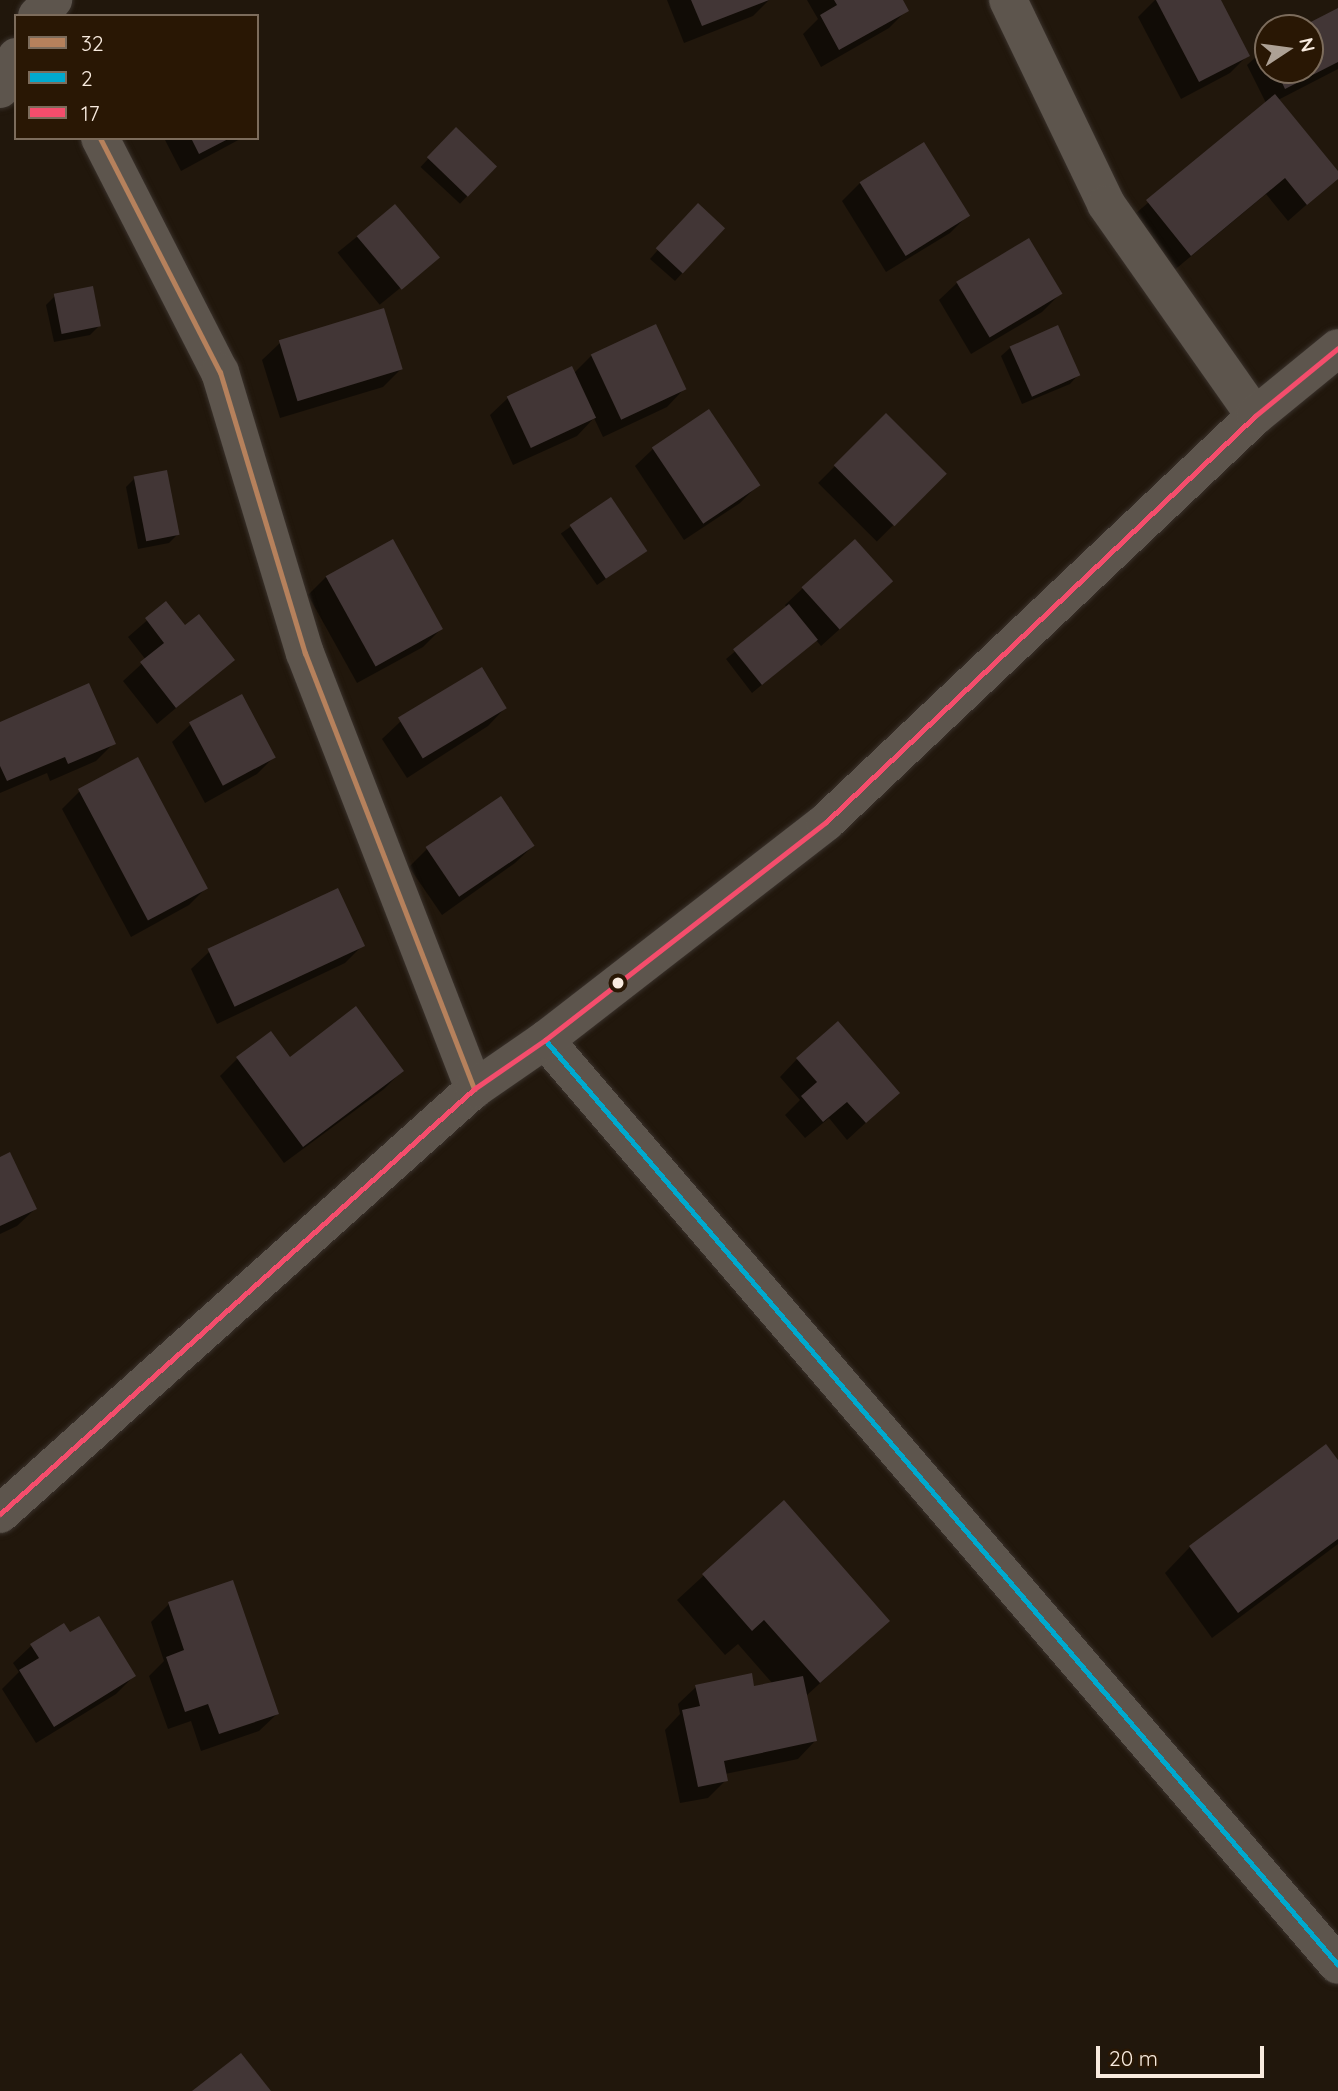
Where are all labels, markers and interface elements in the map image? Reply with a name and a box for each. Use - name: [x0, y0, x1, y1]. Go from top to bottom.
- legend: [14, 14, 259, 140]
- north arrow: [1254, 14, 1324, 84]
- text: 32: [81, 30, 104, 56]
- text: N: [1294, 35, 1321, 54]
- text: 2: [81, 65, 93, 91]
- text: 17: [81, 100, 100, 126]
- unlabelled marker: [611, 976, 625, 990]
- scale bar: [1100, 2032, 1268, 2076]
- text: 20 m: [1109, 2045, 1158, 2071]

